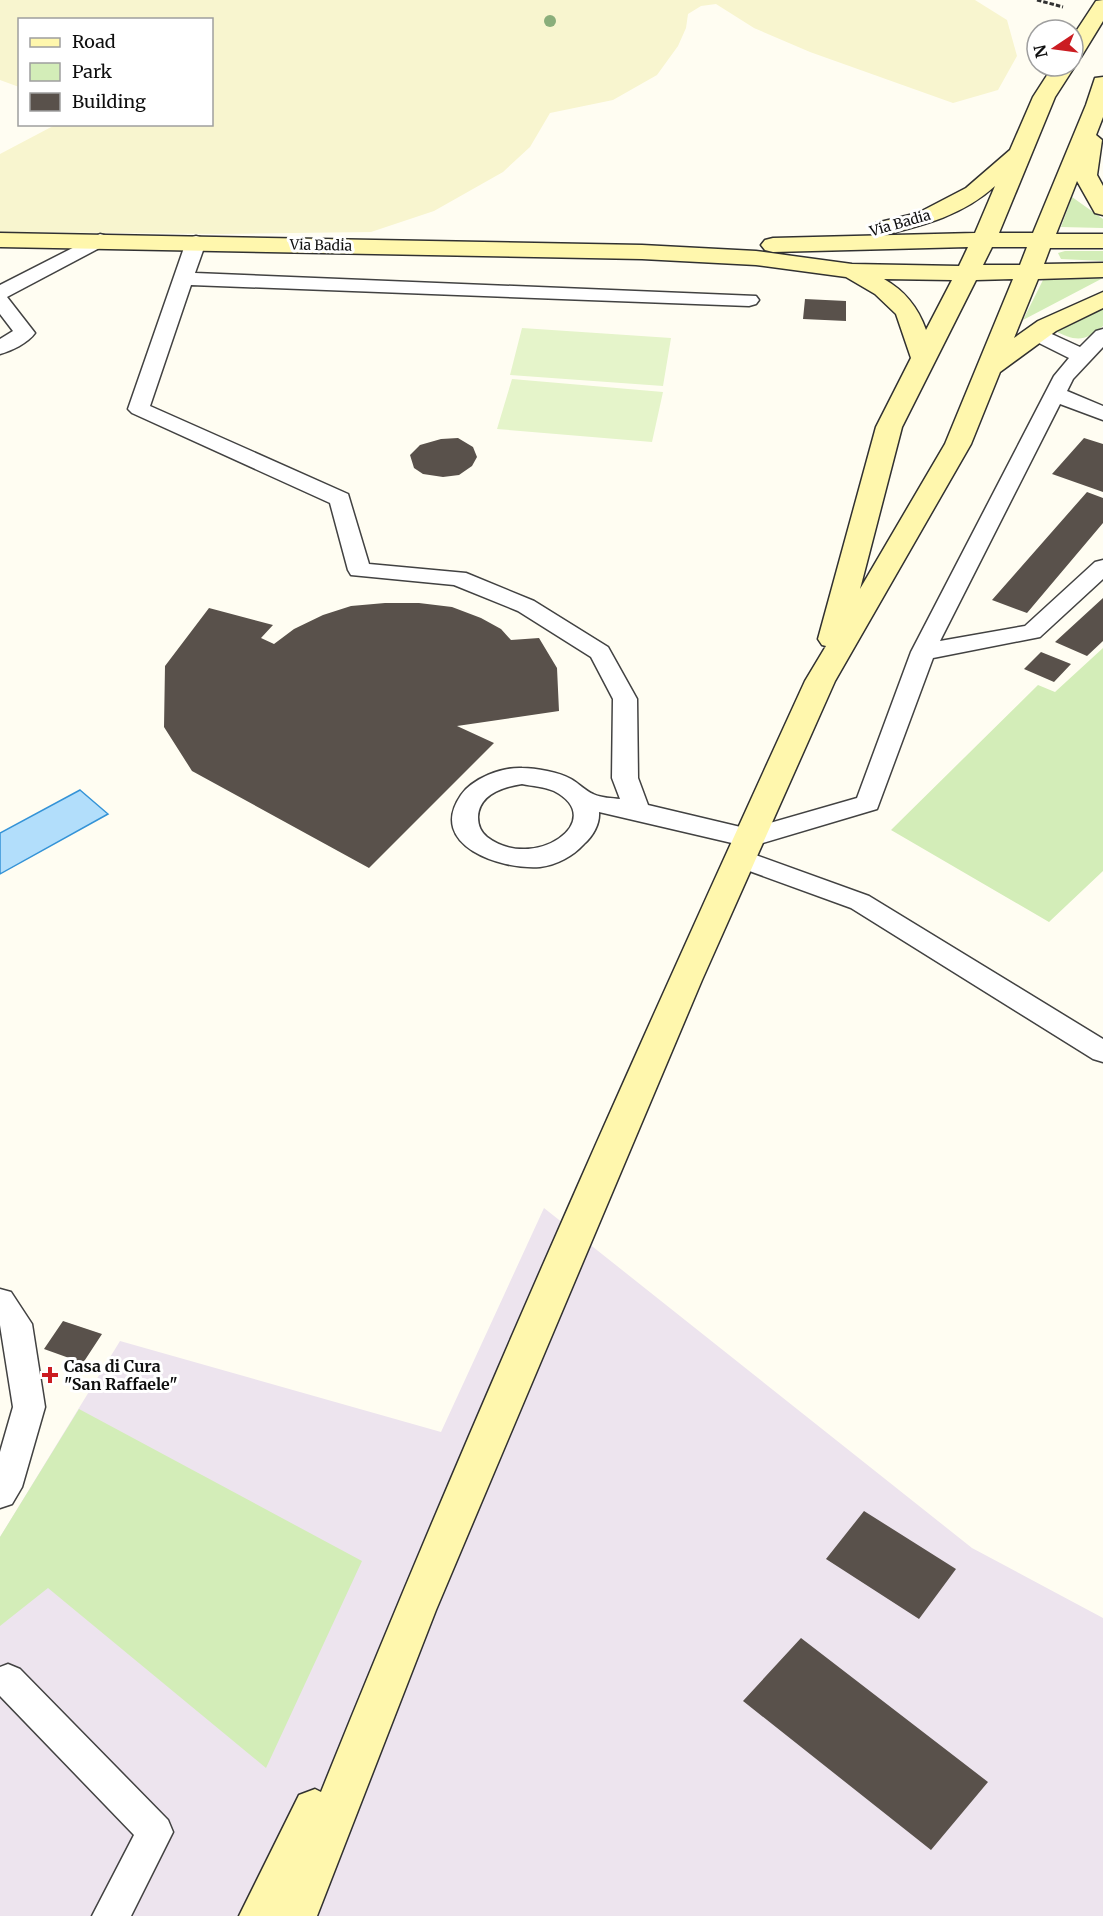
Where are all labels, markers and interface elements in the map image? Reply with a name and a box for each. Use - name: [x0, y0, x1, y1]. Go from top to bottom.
- legend: [18, 18, 213, 126]
- north arrow: [1025, 18, 1085, 78]
- text: Road: [72, 30, 116, 53]
- text: N: [1029, 43, 1052, 60]
- text: Park: [72, 60, 113, 83]
- text: Building: [72, 90, 146, 113]
- street label: Via Badia: [867, 206, 933, 241]
- street label: Via Badia: [289, 235, 353, 255]
- place label: Casa di Cura "San Raffaele": [64, 1356, 178, 1394]
- marker: Casa di Cura "San Raffaele": [41, 1366, 59, 1384]

